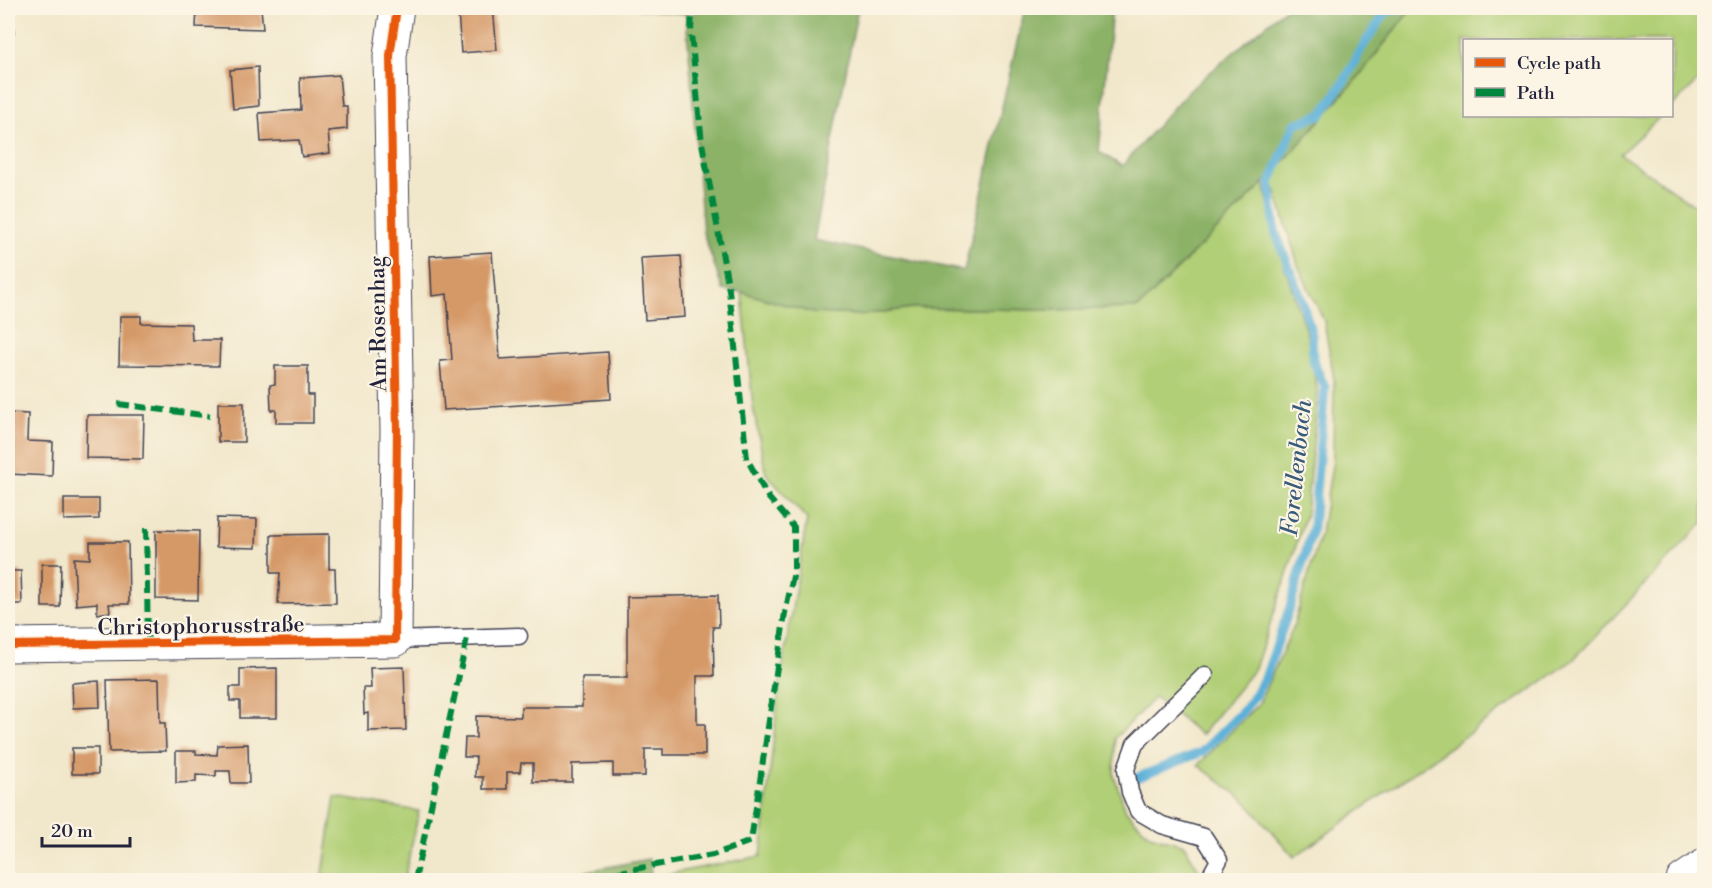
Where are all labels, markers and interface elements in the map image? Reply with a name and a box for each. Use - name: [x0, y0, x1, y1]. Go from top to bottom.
- legend: [1463, 39, 1673, 117]
- text: Cycle path: [1517, 52, 1601, 75]
- text: Path: [1517, 82, 1555, 105]
- street label: Am Rosenhag: [364, 255, 393, 393]
- water label: Forellenbach: [1275, 398, 1319, 538]
- street label: Christophorusstraße: [97, 611, 305, 642]
- scale bar: [42, 810, 130, 848]
- text: 20 m: [51, 820, 93, 843]

